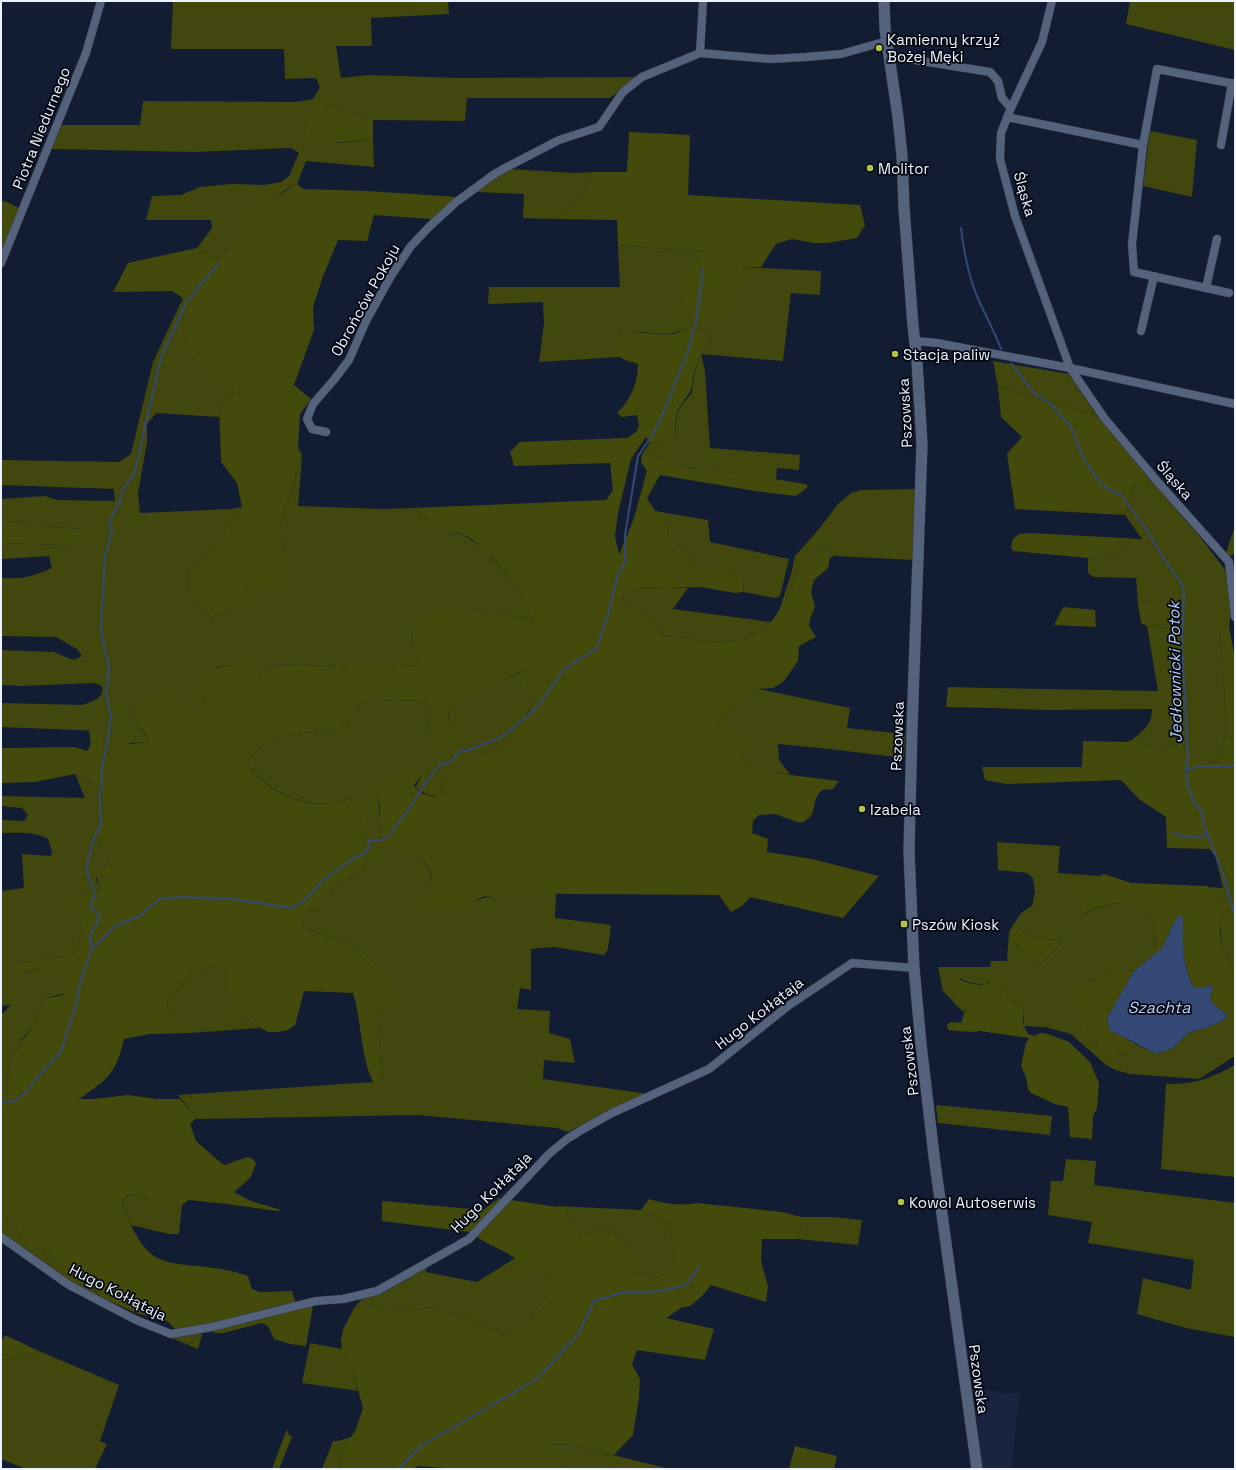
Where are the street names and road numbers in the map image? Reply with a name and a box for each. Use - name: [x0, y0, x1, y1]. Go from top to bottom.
- street label: Piotra Niedurnego: [8, 64, 74, 192]
- street label: Śląska: [1010, 169, 1041, 219]
- street label: Obrońców Pokoju: [326, 241, 404, 359]
- street label: Pszowska: [894, 377, 916, 448]
- street label: Śląska: [1153, 456, 1197, 504]
- street label: Pszowska: [886, 700, 908, 771]
- street label: Hugo Kołłątaja: [711, 972, 807, 1053]
- street label: Pszowska: [895, 1025, 923, 1097]
- street label: Hugo Kołłątaja: [446, 1147, 536, 1237]
- street label: Hugo Kołłątaja: [66, 1259, 170, 1325]
- street label: Pszowska: [965, 1343, 993, 1415]

